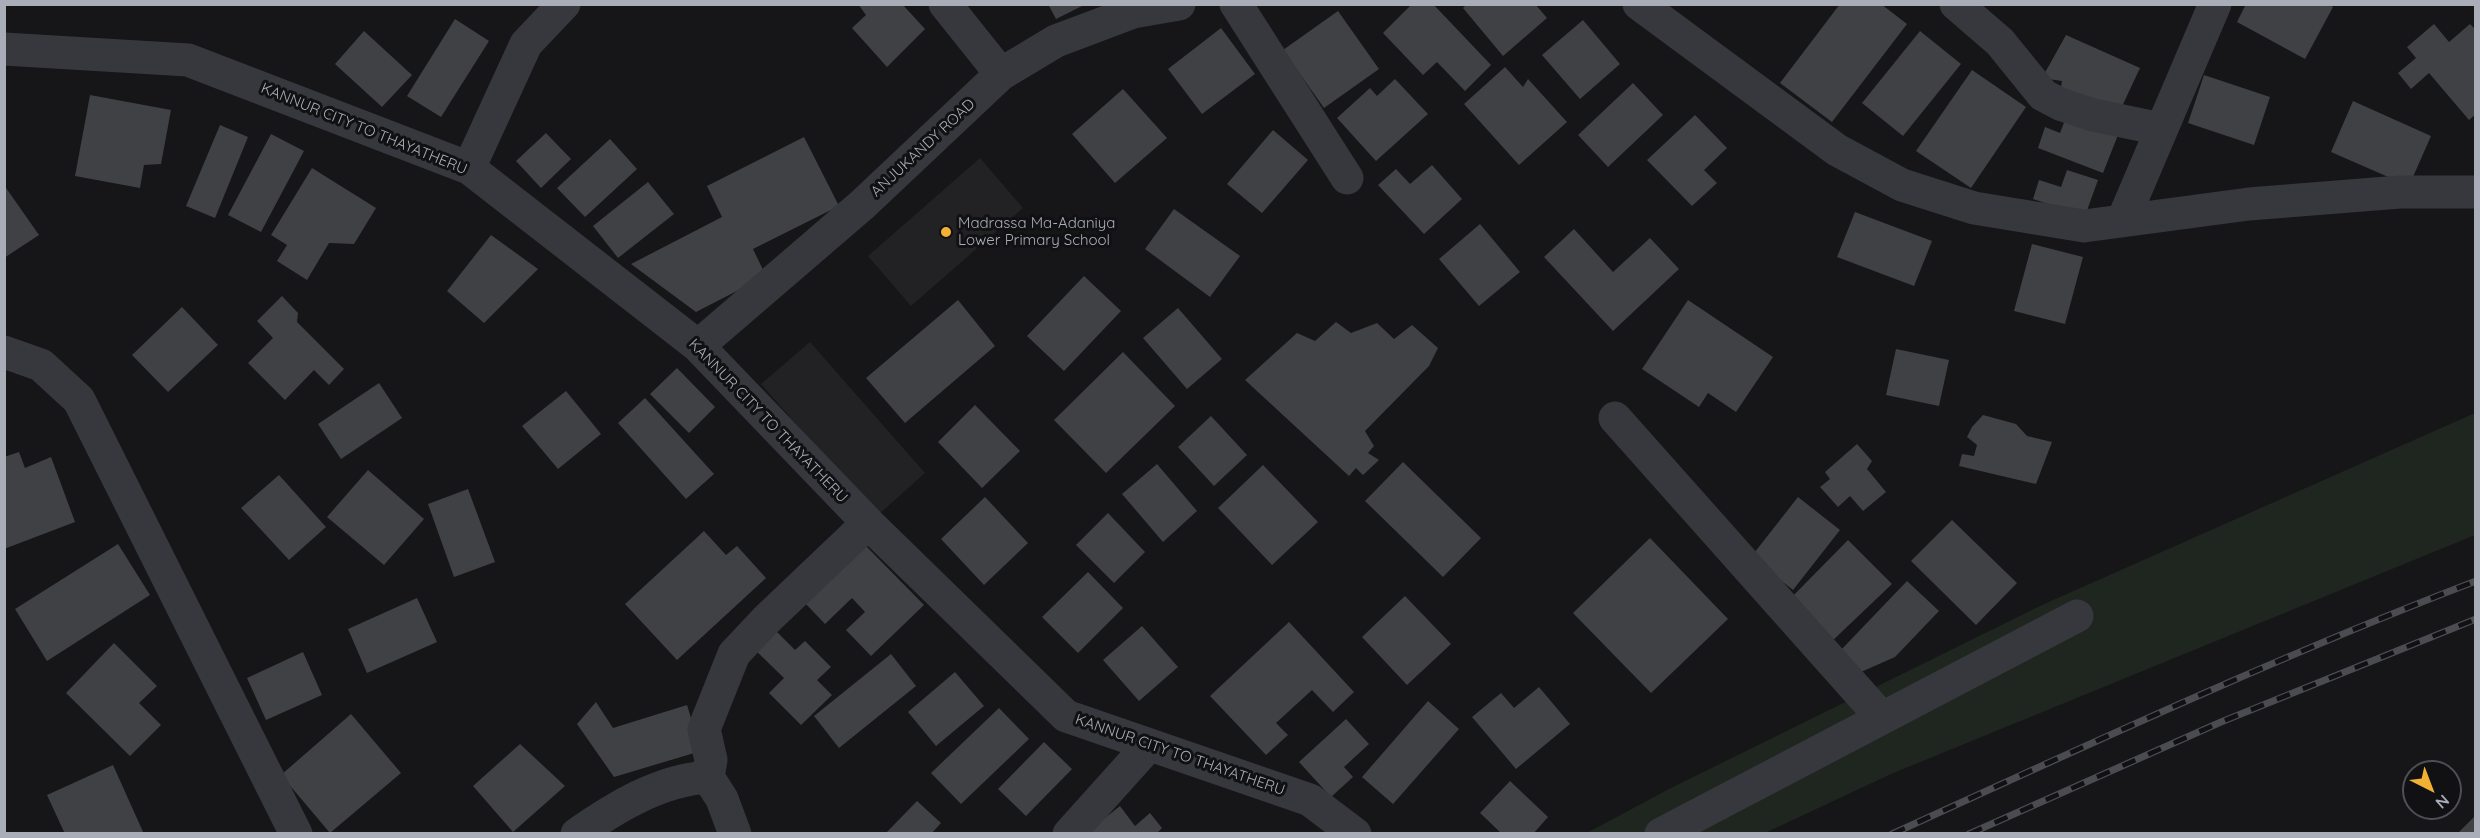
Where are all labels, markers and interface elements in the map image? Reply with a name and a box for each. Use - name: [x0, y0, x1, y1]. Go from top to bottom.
- street label: KANNUR CITY TO THAYATHERU: [258, 79, 470, 179]
- street label: ANJUKANDY ROAD: [867, 95, 979, 201]
- place label: Madrassa Ma-Adaniya Lower Primary School: [958, 214, 1115, 249]
- marker: Madrassa Ma-Adaniya Lower Primary School: [939, 225, 953, 239]
- street label: KANNUR CITY TO THAYATHERU: [685, 335, 851, 507]
- street label: KANNUR CITY TO THAYATHERU: [1073, 711, 1287, 799]
- north arrow: [2402, 760, 2462, 820]
- text: N: [2432, 791, 2454, 813]

